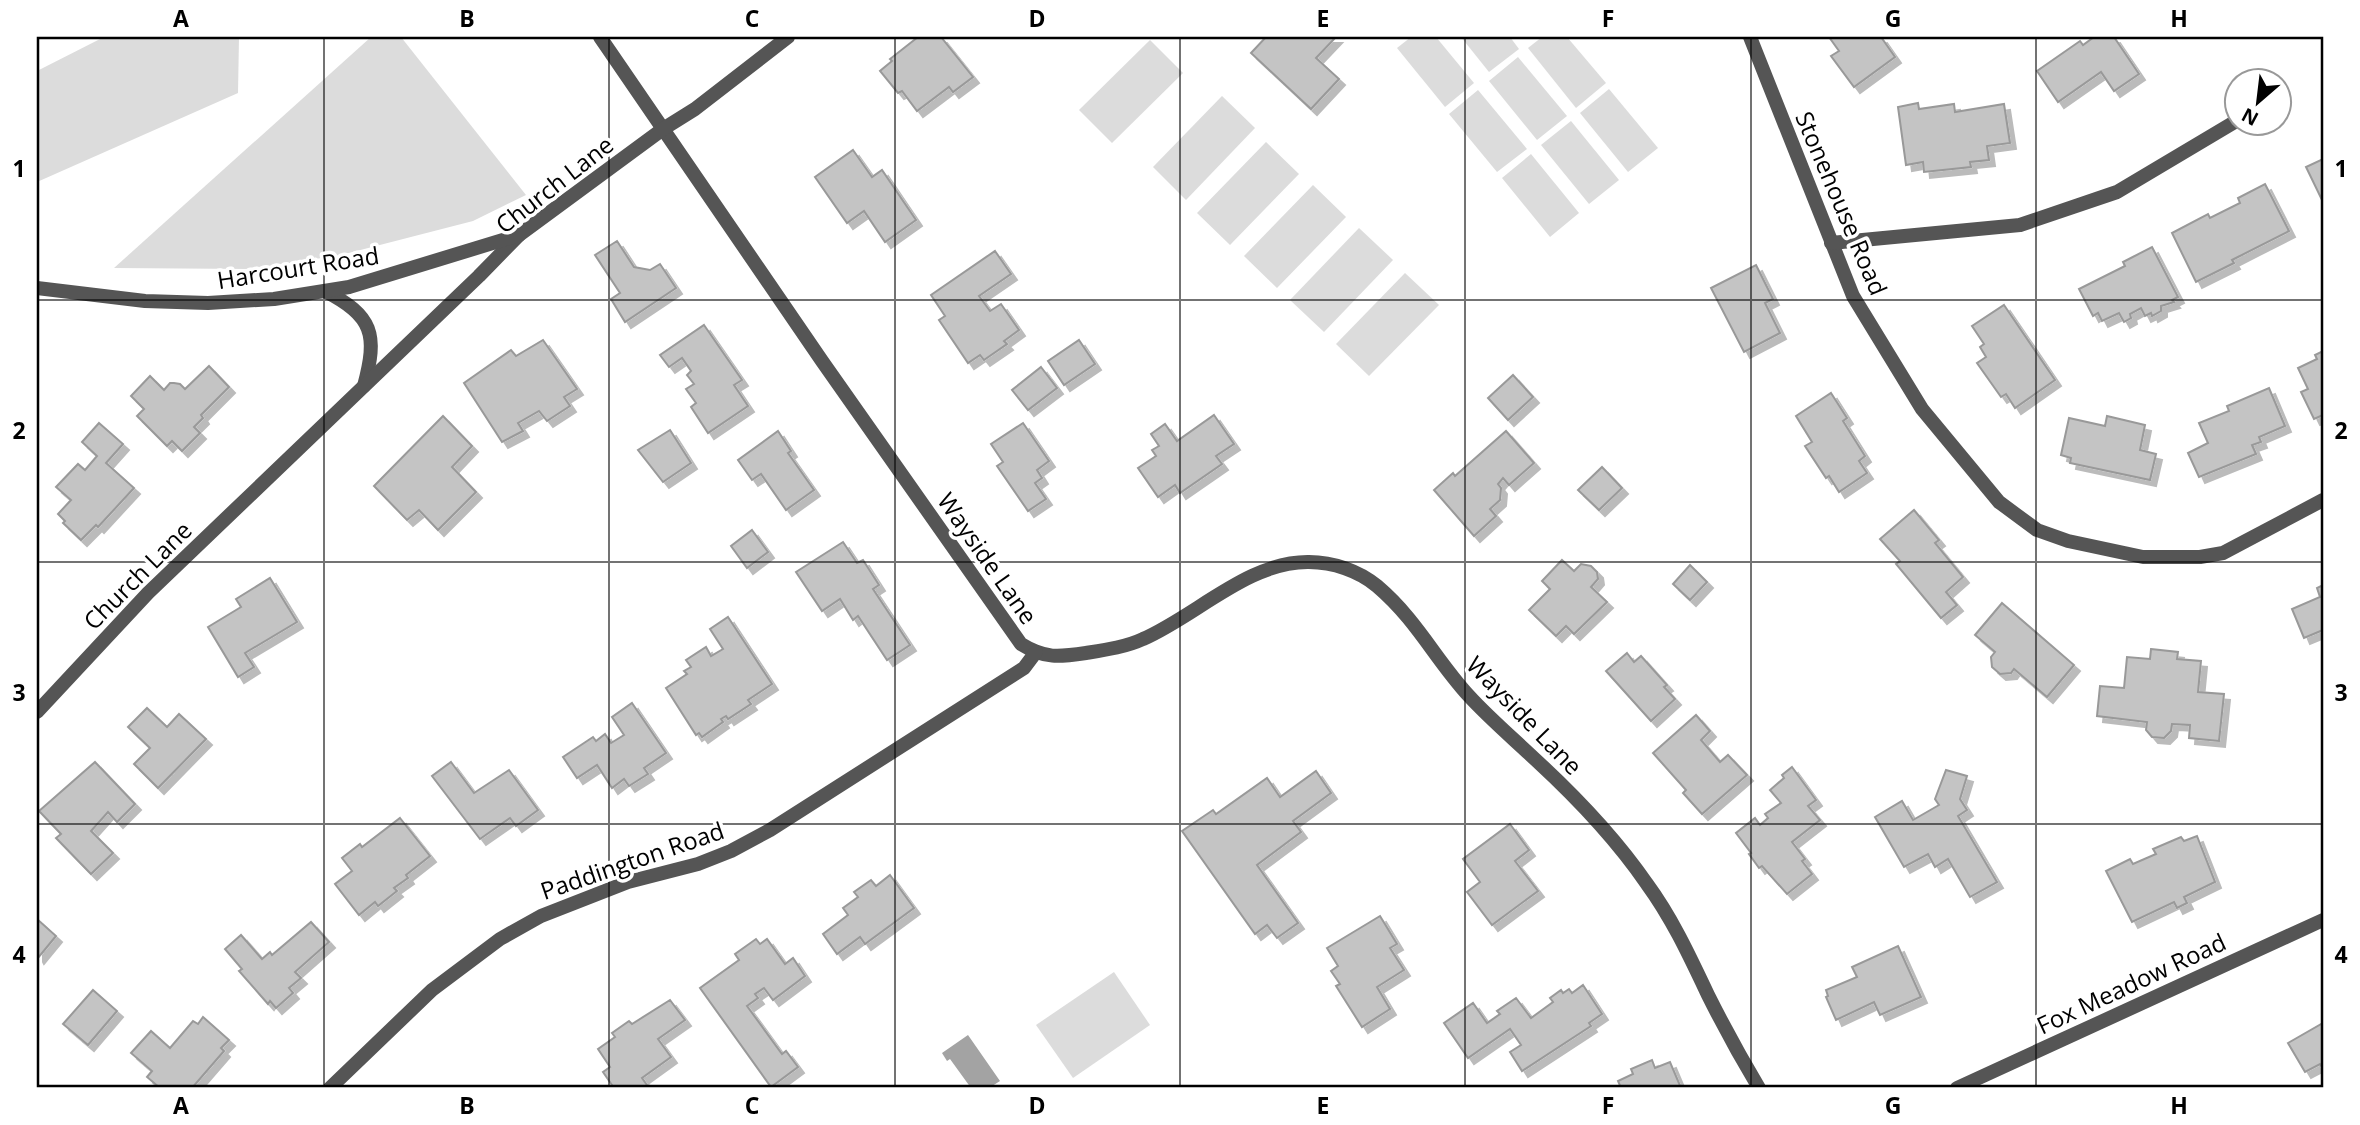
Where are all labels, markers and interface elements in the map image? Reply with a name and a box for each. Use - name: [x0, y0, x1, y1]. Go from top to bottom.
- text: A: [173, 2, 189, 34]
- text: B: [459, 2, 475, 34]
- text: C: [745, 2, 759, 34]
- text: D: [1028, 2, 1046, 34]
- text: E: [1317, 2, 1329, 34]
- text: F: [1602, 2, 1614, 34]
- text: G: [1885, 2, 1901, 34]
- text: H: [2170, 2, 2188, 34]
- north arrow: [2224, 66, 2294, 136]
- text: N: [2237, 102, 2263, 132]
- street label: Stonehouse Road: [1788, 106, 1896, 300]
- street label: Church Lane: [488, 128, 620, 240]
- text: 1: [12, 152, 26, 184]
- text: 1: [2334, 152, 2348, 184]
- street label: Harcourt Road: [215, 238, 381, 296]
- text: 2: [12, 414, 26, 446]
- text: 2: [2334, 414, 2348, 446]
- street label: Wayside Lane: [930, 486, 1046, 630]
- street label: Church Lane: [76, 514, 198, 636]
- street label: Wayside Lane: [1460, 648, 1590, 782]
- text: 3: [12, 676, 26, 708]
- text: 3: [2334, 676, 2348, 708]
- street label: Paddington Road: [536, 813, 728, 907]
- street label: Fox Meadow Road: [2031, 925, 2231, 1041]
- text: 4: [12, 938, 26, 970]
- text: 4: [2334, 938, 2348, 970]
- text: A: [173, 1089, 189, 1121]
- text: B: [459, 1089, 475, 1121]
- text: C: [745, 1089, 759, 1121]
- text: D: [1028, 1089, 1046, 1121]
- text: E: [1317, 1089, 1329, 1121]
- text: F: [1602, 1089, 1614, 1121]
- text: G: [1885, 1089, 1901, 1121]
- text: H: [2170, 1089, 2188, 1121]

